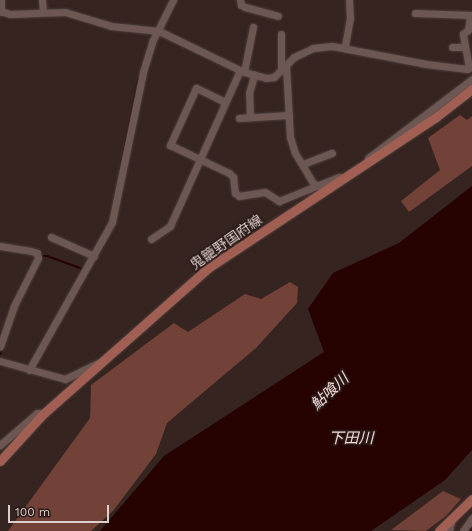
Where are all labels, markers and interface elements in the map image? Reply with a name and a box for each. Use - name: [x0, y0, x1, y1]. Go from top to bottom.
- street label: 鬼籠野国府線: [187, 211, 265, 273]
- water label: 鮎喰川: [307, 370, 353, 414]
- water label: 下田川: [329, 430, 373, 448]
- scale bar: [10, 497, 111, 523]
- text: 100 m: [15, 505, 50, 519]

